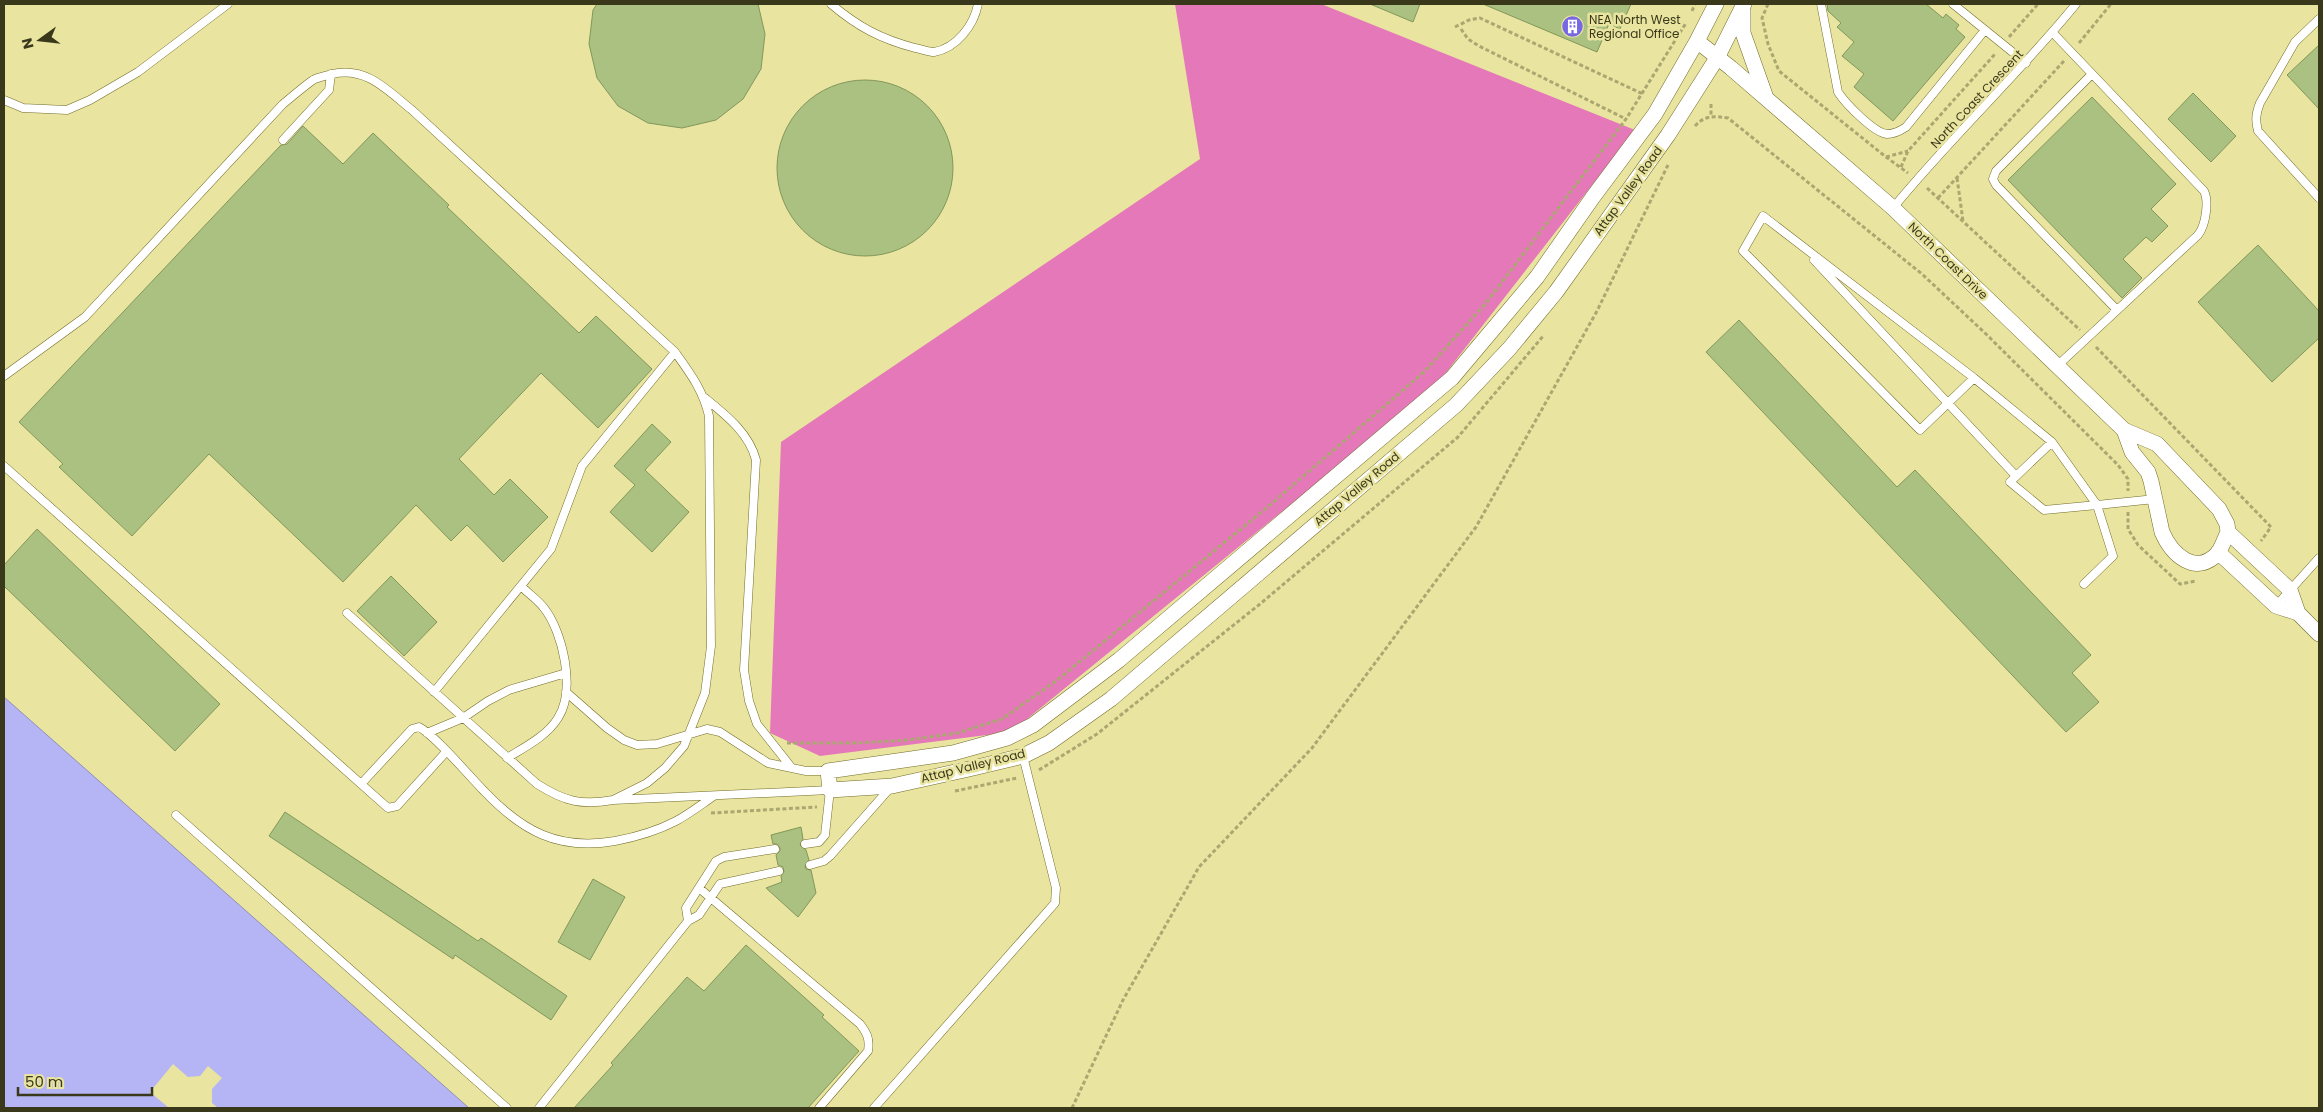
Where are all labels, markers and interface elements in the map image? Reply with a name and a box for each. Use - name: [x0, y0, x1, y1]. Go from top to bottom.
- place label: NEA North West Regional Office: [1589, 11, 1681, 42]
- north arrow: [15, 15, 65, 65]
- building icon: NEA North West Regional Office: [1561, 15, 1585, 39]
- text: N: [16, 36, 38, 51]
- street label: North Coast Crescent: [1926, 46, 2027, 152]
- street label: Attap Valley Road: [1589, 142, 1666, 239]
- street label: North Coast Drive: [1905, 218, 1992, 303]
- street label: Attap Valley Road: [1310, 448, 1403, 530]
- street label: Attap Valley Road: [919, 744, 1027, 787]
- scale bar: [18, 1064, 151, 1096]
- text: 50 m: [25, 1071, 63, 1092]

